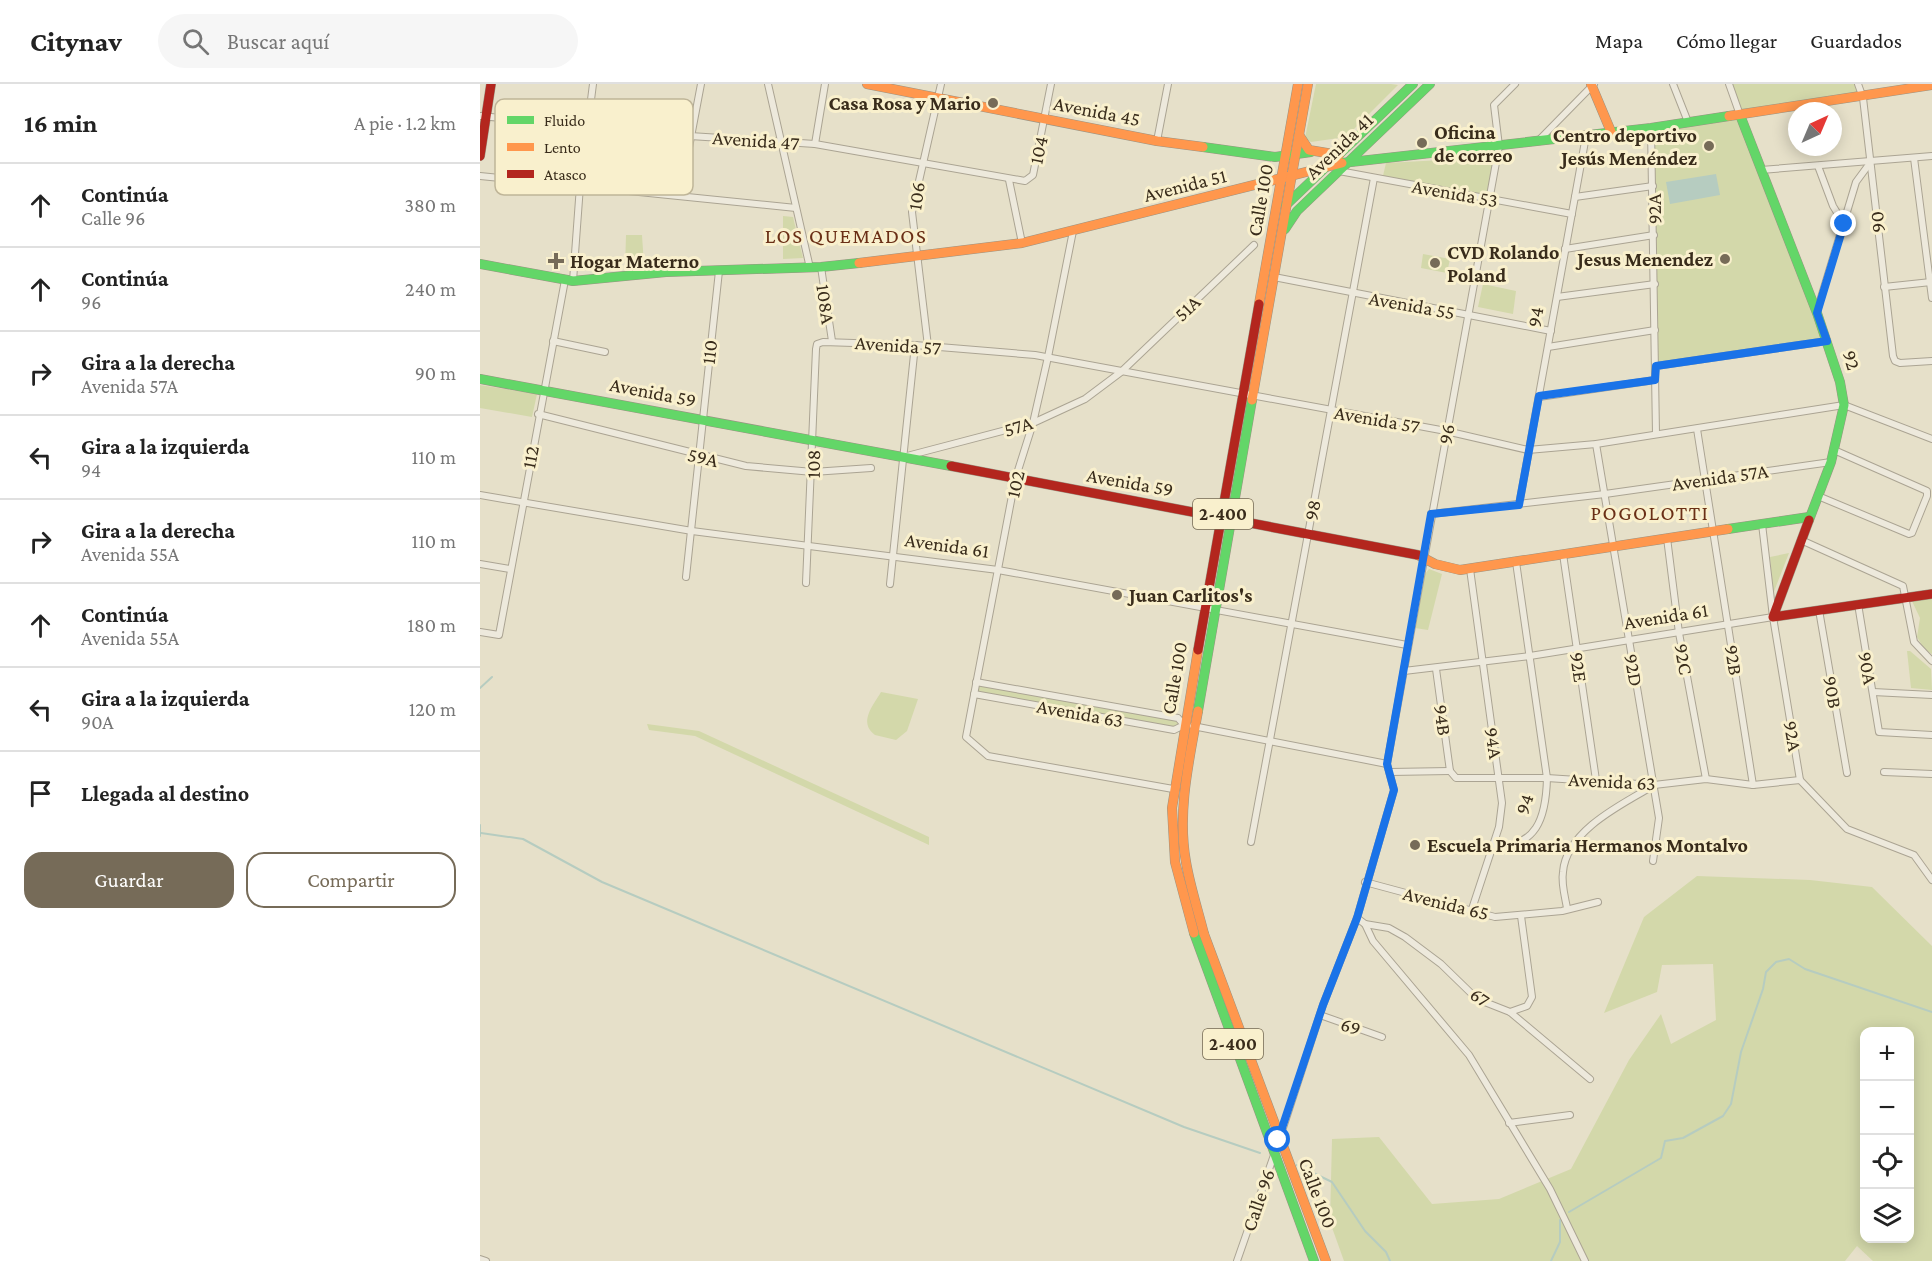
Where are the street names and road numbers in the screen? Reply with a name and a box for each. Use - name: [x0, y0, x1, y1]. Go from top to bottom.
- street label: Avenida 45: [1052, 92, 1142, 130]
- street label: Avenida 41: [1301, 109, 1377, 183]
- street label: Avenida 47: [712, 126, 800, 154]
- street label: 104: [1024, 134, 1052, 166]
- street label: Calle 100: [1243, 162, 1277, 238]
- street label: Avenida 51: [1141, 164, 1229, 206]
- street label: Avenida 53: [1410, 175, 1500, 211]
- street label: 106: [903, 181, 929, 211]
- street label: 92A: [1643, 193, 1665, 225]
- street label: 90: [1865, 210, 1889, 234]
- street label: 108A: [812, 283, 840, 326]
- street label: Avenida 55: [1367, 287, 1457, 323]
- street label: 51A: [1170, 290, 1205, 325]
- street label: 94: [1522, 305, 1548, 329]
- street label: Avenida 57: [854, 331, 942, 359]
- street label: 110: [697, 338, 721, 366]
- street label: 92: [1839, 348, 1865, 372]
- street label: Avenida 59: [608, 373, 698, 411]
- street label: Avenida 57: [1333, 401, 1421, 437]
- street label: 57A: [1001, 411, 1036, 441]
- street label: 96: [1433, 422, 1459, 446]
- street label: 59A: [686, 443, 721, 471]
- street label: 112: [517, 444, 543, 470]
- street label: 108: [802, 449, 824, 479]
- street label: Avenida 57A: [1670, 459, 1770, 495]
- street label: Avenida 59: [1085, 464, 1175, 500]
- street label: 102: [1001, 468, 1029, 500]
- street label: 98: [1299, 498, 1325, 522]
- road number: 2-400: [1193, 499, 1253, 529]
- street label: Avenida 61: [903, 528, 991, 562]
- street label: Avenida 61: [1622, 598, 1710, 634]
- street label: Calle 100: [1157, 640, 1191, 716]
- street label: 92C: [1670, 642, 1698, 676]
- street label: 92B: [1721, 643, 1747, 677]
- street label: 92E: [1566, 650, 1592, 684]
- street label: 90A: [1854, 650, 1882, 687]
- street label: 92D: [1620, 652, 1648, 688]
- street label: 90B: [1819, 674, 1847, 710]
- street label: Avenida 63: [1035, 695, 1125, 731]
- street label: 94B: [1430, 703, 1456, 737]
- street label: 92A: [1779, 719, 1807, 754]
- street label: 94A: [1481, 726, 1507, 761]
- street label: Avenida 63: [1568, 768, 1656, 794]
- street label: 94: [1511, 791, 1537, 817]
- street label: Avenida 65: [1401, 882, 1491, 924]
- street label: 67: [1466, 983, 1494, 1011]
- street label: 69: [1338, 1012, 1364, 1040]
- road number: 2-400: [1203, 1029, 1263, 1059]
- street label: Calle 100: [1295, 1155, 1341, 1231]
- street label: Calle 96: [1237, 1166, 1279, 1234]

